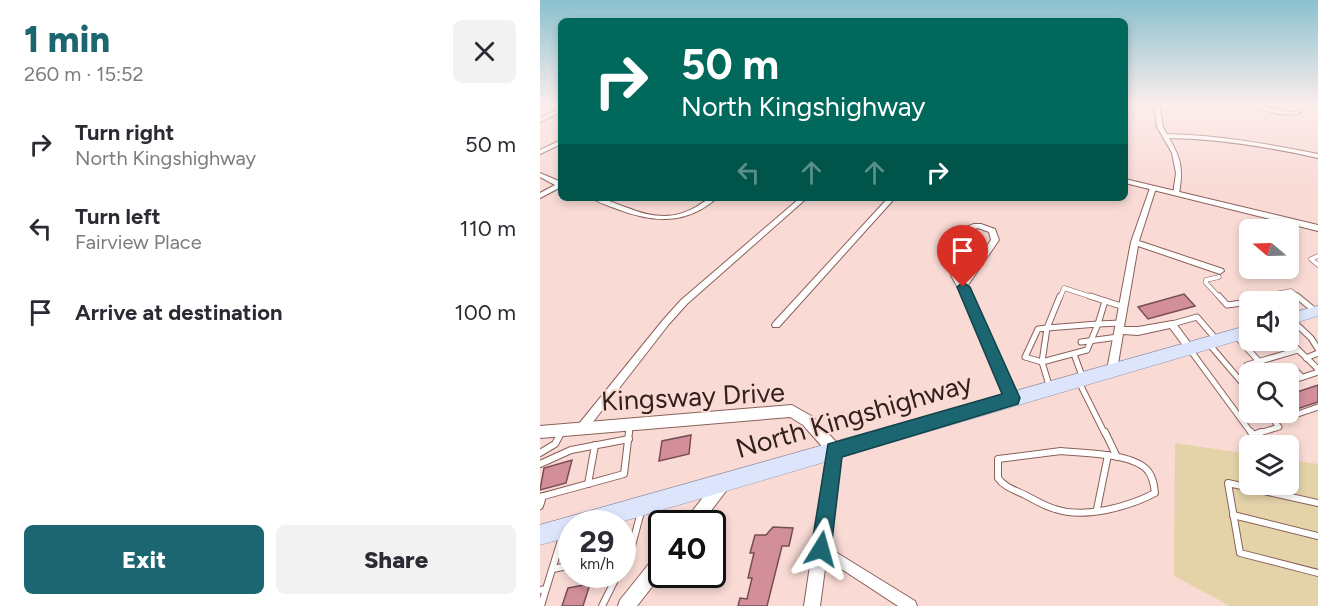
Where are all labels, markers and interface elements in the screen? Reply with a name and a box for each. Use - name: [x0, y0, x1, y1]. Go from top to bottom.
- text: 1 min: [24, 18, 110, 61]
- button: close: [453, 20, 516, 83]
- text: 50 m: [681, 39, 779, 90]
- icon: right: [582, 42, 660, 120]
- text: 260 m · 15:52: [24, 62, 144, 86]
- text: North Kingshighway: [681, 90, 926, 123]
- text: Turn right: [75, 119, 174, 146]
- icon: right: [24, 128, 57, 161]
- text: 50 m: [465, 131, 516, 158]
- text: North Kingshighway: [75, 146, 256, 170]
- icon: left: [732, 156, 765, 189]
- icon: ahead: [795, 156, 828, 189]
- icon: ahead: [858, 156, 891, 189]
- icon: right: [921, 156, 954, 189]
- text: Turn left: [75, 203, 161, 230]
- icon: left: [24, 212, 57, 245]
- text: 110 m: [460, 215, 516, 242]
- north arrow: [1239, 219, 1299, 279]
- map controls: [1239, 219, 1299, 495]
- pin: [937, 225, 988, 287]
- text: Fairview Place: [75, 230, 202, 254]
- icon: arrive: [946, 234, 979, 267]
- button: sound: [1239, 291, 1299, 351]
- icon: arrive: [24, 296, 57, 329]
- text: Arrive at destination: [75, 299, 283, 326]
- text: 100 m: [455, 299, 516, 326]
- button: search: [1239, 363, 1299, 423]
- street label: North Kingshighway: [732, 366, 976, 465]
- street label: Kingsway Drive: [600, 375, 786, 418]
- button: layers: [1239, 435, 1299, 495]
- speed limit sign: 40: [648, 510, 726, 588]
- position arrow: [789, 517, 853, 581]
- text: 29: [580, 523, 614, 560]
- button: Exit: [24, 525, 264, 594]
- button: Share: [276, 525, 516, 594]
- text: km/h: [580, 555, 614, 573]

